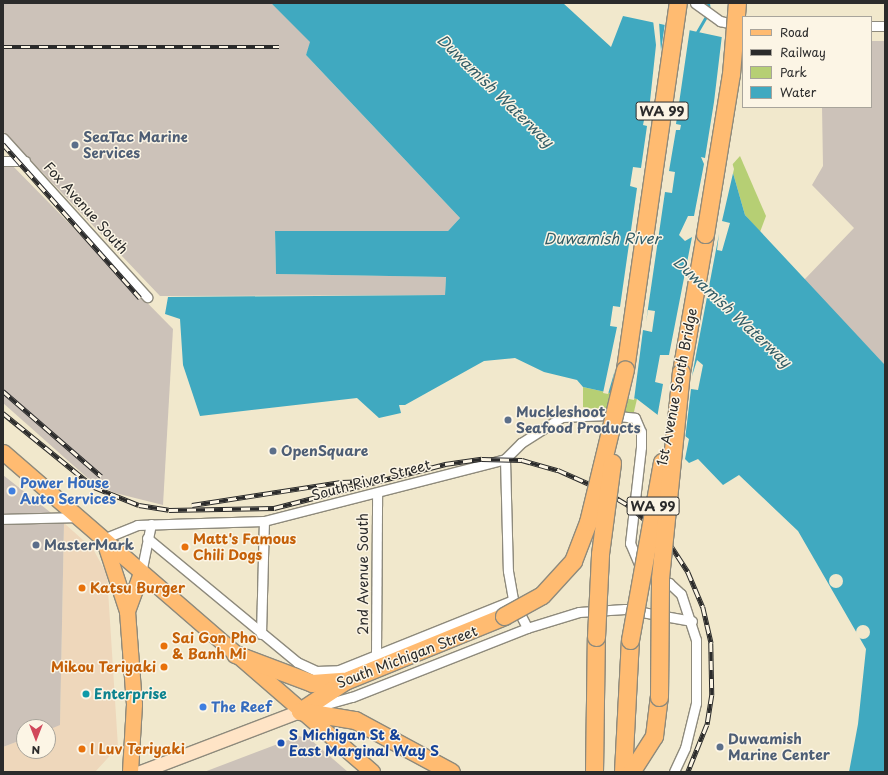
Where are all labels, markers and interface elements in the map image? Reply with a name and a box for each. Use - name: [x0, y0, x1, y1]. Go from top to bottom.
- legend: [742, 16, 872, 108]
- text: Road: [780, 23, 809, 41]
- water label: Duwamish Waterway: [434, 30, 558, 150]
- text: Railway: [780, 43, 826, 61]
- text: Park: [780, 63, 807, 81]
- text: Water: [780, 83, 816, 101]
- road number: WA 99: [636, 100, 688, 122]
- place label: SeaTac Marine Services: [83, 129, 188, 162]
- marker: SeaTac Marine Services: [70, 140, 80, 150]
- street label: Fox Avenue South: [40, 158, 132, 258]
- water label: Duwamish River: [544, 229, 660, 247]
- water label: Duwamish Waterway: [670, 252, 796, 370]
- street label: 1st Avenue South Bridge: [653, 306, 701, 468]
- place label: Muckleshoot Seafood Products: [516, 404, 641, 436]
- marker: Muckleshoot Seafood Products: [503, 415, 513, 425]
- place label: OpenSquare: [281, 443, 368, 459]
- marker: OpenSquare: [268, 446, 278, 456]
- street label: South River Street: [309, 456, 433, 504]
- place label: Power House Auto Services: [20, 475, 116, 508]
- marker: Power House Auto Services: [7, 486, 17, 496]
- road number: WA 99: [627, 495, 679, 517]
- street label: 2nd Avenue South: [355, 513, 371, 635]
- place label: Matt's Famous Chili Dogs: [193, 531, 297, 564]
- place label: MasterMark: [44, 537, 134, 553]
- marker: MasterMark: [31, 540, 41, 550]
- marker: Matt's Famous Chili Dogs: [180, 542, 190, 552]
- place label: Katsu Burger: [90, 580, 185, 596]
- marker: Katsu Burger: [77, 583, 87, 593]
- street label: South Michigan Street: [334, 622, 480, 692]
- place label: Sai Gon Pho & Banh Mi: [172, 630, 258, 662]
- marker: Sai Gon Pho & Banh Mi: [159, 641, 169, 651]
- place label: Mikou Teriyaki: [51, 659, 156, 675]
- marker: Mikou Teriyaki: [159, 662, 169, 672]
- place label: Enterprise: [94, 686, 167, 702]
- marker: Enterprise: [81, 689, 91, 699]
- place label: The Reef: [211, 699, 273, 715]
- marker: The Reef: [198, 702, 208, 712]
- north arrow: [16, 719, 56, 759]
- place label: S Michigan St & East Marginal Way S: [289, 727, 438, 760]
- place label: Duwamish Marine Center: [728, 731, 831, 764]
- marker: S Michigan St & East Marginal Way S: [276, 738, 286, 748]
- place label: I Luv Teriyaki: [90, 741, 185, 757]
- text: N: [32, 742, 40, 759]
- marker: Duwamish Marine Center: [715, 742, 725, 752]
- marker: I Luv Teriyaki: [77, 744, 87, 754]

